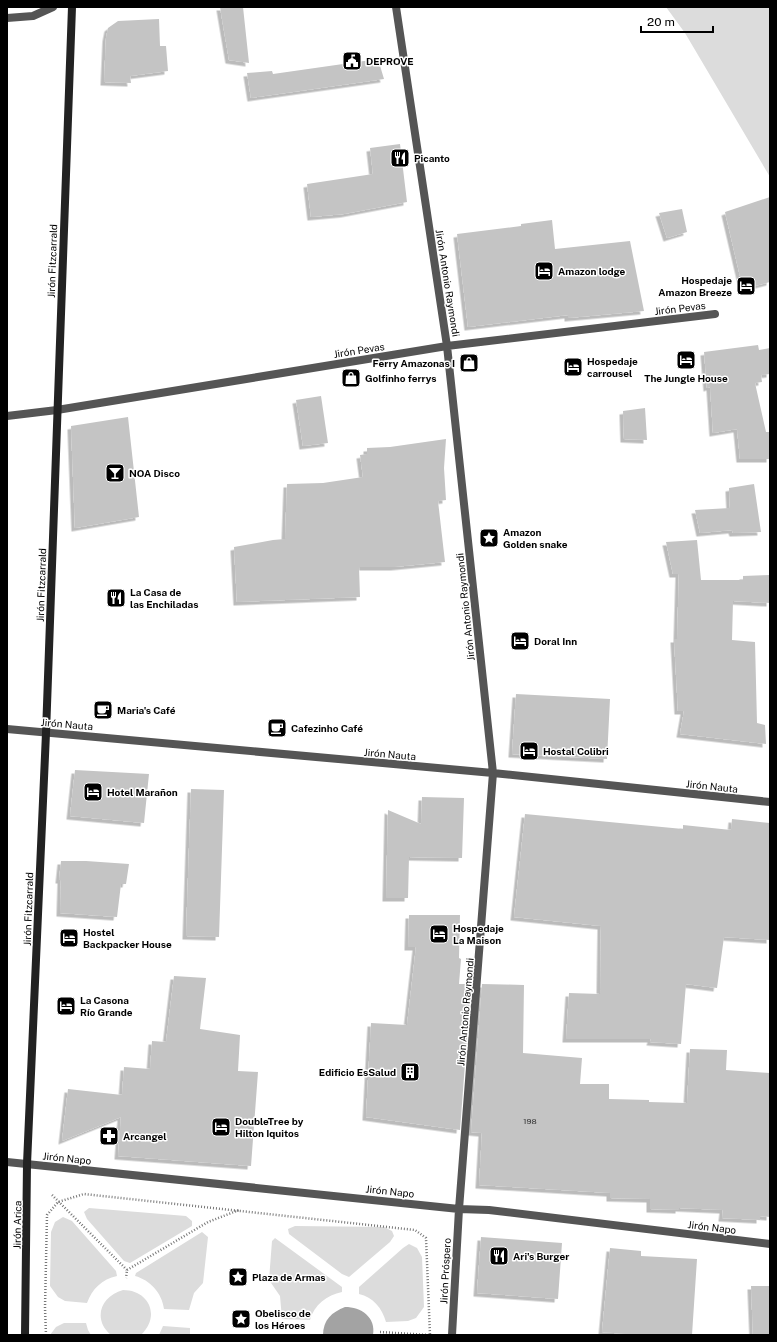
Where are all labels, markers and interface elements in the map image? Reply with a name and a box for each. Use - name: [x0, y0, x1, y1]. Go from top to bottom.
- scale bar: [641, 8, 713, 34]
- text: 20 m: [647, 15, 675, 29]
- public building icon: DEPROVE: [341, 50, 363, 72]
- place label: DEPROVE: [366, 55, 414, 67]
- restaurant icon: Picanto: [389, 147, 411, 169]
- place label: Picanto: [414, 152, 450, 164]
- street label: Jirón Fitzcarrald: [45, 224, 59, 298]
- street label: Jirón Antonio Raymondi: [434, 229, 462, 337]
- hotel icon: Amazon lodge: [533, 260, 555, 282]
- place label: Amazon lodge: [558, 265, 626, 277]
- place label: Hospedaje Amazon Breeze: [658, 274, 732, 298]
- hotel icon: Hospedaje Amazon Breeze: [735, 275, 757, 297]
- street label: Jirón Pevas: [654, 299, 706, 317]
- street label: Jirón Pevas: [333, 340, 385, 360]
- hotel icon: The Jungle House: [675, 349, 697, 371]
- shop icon: Ferry Amazonas I: [458, 352, 480, 374]
- place label: Hospedaje carrousel: [587, 355, 638, 379]
- hotel icon: Hospedaje carrousel: [562, 356, 584, 378]
- place label: Ferry Amazonas I: [373, 357, 455, 369]
- shop icon: Golfinho ferrys: [340, 367, 362, 389]
- place label: Golfinho ferrys: [365, 372, 437, 384]
- place label: The Jungle House: [644, 372, 728, 384]
- bar icon: NOA Disco: [104, 462, 126, 484]
- place label: NOA Disco: [129, 467, 180, 479]
- place label: Amazon Golden snake: [503, 526, 568, 550]
- place icon: Amazon Golden snake: [478, 527, 500, 549]
- street label: Jirón Fitzcarrald: [34, 548, 48, 622]
- street label: Jirón Antonio Raymondi: [453, 552, 477, 662]
- place label: La Casa de las Enchiladas: [130, 586, 198, 610]
- restaurant icon: La Casa de las Enchiladas: [105, 587, 127, 609]
- hotel icon: Doral Inn: [509, 630, 531, 652]
- place label: Doral Inn: [534, 635, 577, 647]
- cafe icon: Maria's Café: [92, 699, 114, 721]
- place label: Maria's Café: [117, 704, 176, 716]
- street label: Jirón Nauta: [40, 716, 94, 732]
- cafe icon: Cafezinho Café: [266, 717, 288, 739]
- place label: Cafezinho Café: [291, 722, 363, 734]
- hotel icon: Hostal Colibri: [518, 740, 540, 762]
- place label: Hostal Colibri: [543, 745, 609, 757]
- street label: Jirón Nauta: [363, 746, 417, 762]
- street label: Jirón Nauta: [685, 777, 739, 795]
- hotel icon: Hotel Marañon: [82, 781, 104, 803]
- place label: Hotel Marañon: [107, 786, 178, 798]
- street label: Jirón Fitzcarrald: [21, 872, 35, 946]
- place label: Hospedaje La Maison: [453, 922, 504, 946]
- hotel icon: Hospedaje La Maison: [428, 923, 450, 945]
- place label: Hostel Backpacker House: [83, 926, 172, 950]
- hotel icon: Hostel Backpacker House: [58, 927, 80, 949]
- street label: Jirón Antonio Raymondi: [454, 957, 476, 1067]
- place label: La Casona Río Grande: [80, 994, 133, 1018]
- hotel icon: La Casona Río Grande: [55, 995, 77, 1017]
- building icon: Edificio EsSalud: [399, 1061, 421, 1083]
- place label: Edificio EsSalud: [319, 1066, 396, 1078]
- place label: DoubleTree by Hilton Iquitos: [235, 1115, 304, 1139]
- hotel icon: DoubleTree by Hilton Iquitos: [210, 1116, 232, 1138]
- house number: 198: [523, 1116, 537, 1126]
- pharmacy icon: Arcangel: [98, 1125, 120, 1147]
- place label: Arcangel: [123, 1130, 167, 1142]
- street label: Jirón Napo: [42, 1149, 92, 1167]
- street label: Jirón Napo: [365, 1182, 415, 1200]
- street label: Jirón Arica: [11, 1201, 23, 1249]
- street label: Jirón Napo: [687, 1218, 737, 1236]
- street label: Jirón Próspero: [437, 1237, 453, 1304]
- restaurant icon: Ari's Burger: [488, 1245, 510, 1267]
- place label: Ari's Burger: [513, 1250, 569, 1262]
- place icon: Plaza de Armas: [227, 1266, 249, 1288]
- place label: Plaza de Armas: [252, 1271, 326, 1283]
- place label: Obelisco de los Héroes: [255, 1307, 311, 1331]
- place icon: Obelisco de los Héroes: [230, 1308, 252, 1330]

